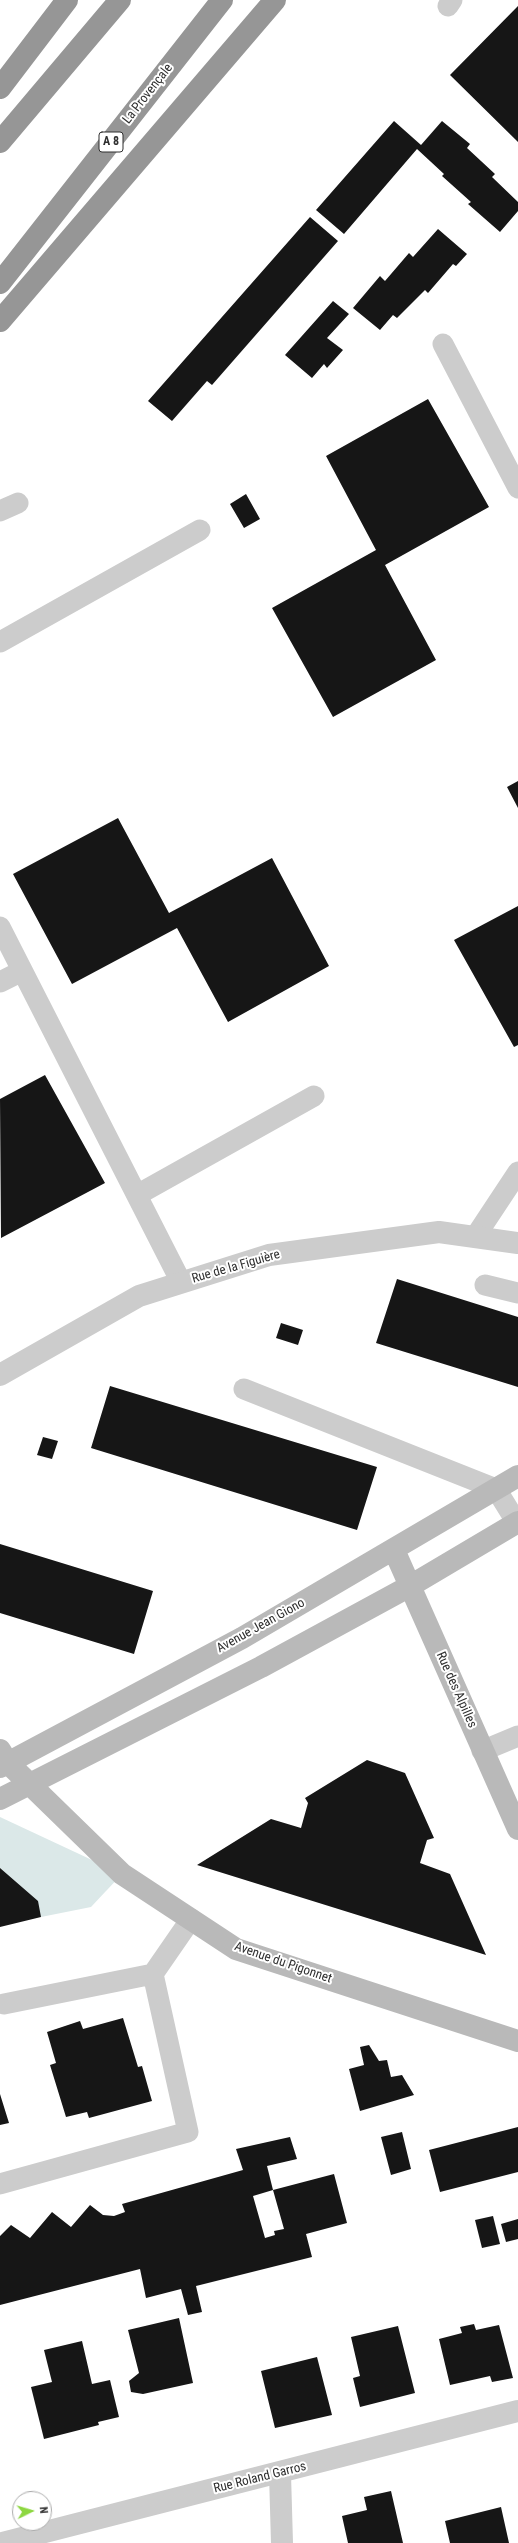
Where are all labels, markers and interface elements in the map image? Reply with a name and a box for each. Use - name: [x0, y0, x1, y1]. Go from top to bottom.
- street label: La Provençale: [120, 61, 176, 127]
- road number: A 8: [99, 132, 123, 152]
- street label: Rue de la Figuière: [190, 1247, 282, 1287]
- street label: Avenue Jean Giono: [214, 1595, 308, 1657]
- street label: Rue des Alpilles: [432, 1650, 480, 1730]
- street label: Avenue du Pigonnet: [232, 1939, 334, 1987]
- street label: Rue Roland Garros: [212, 2459, 308, 2497]
- north arrow: [12, 2491, 52, 2531]
- text: N: [37, 2506, 50, 2514]

